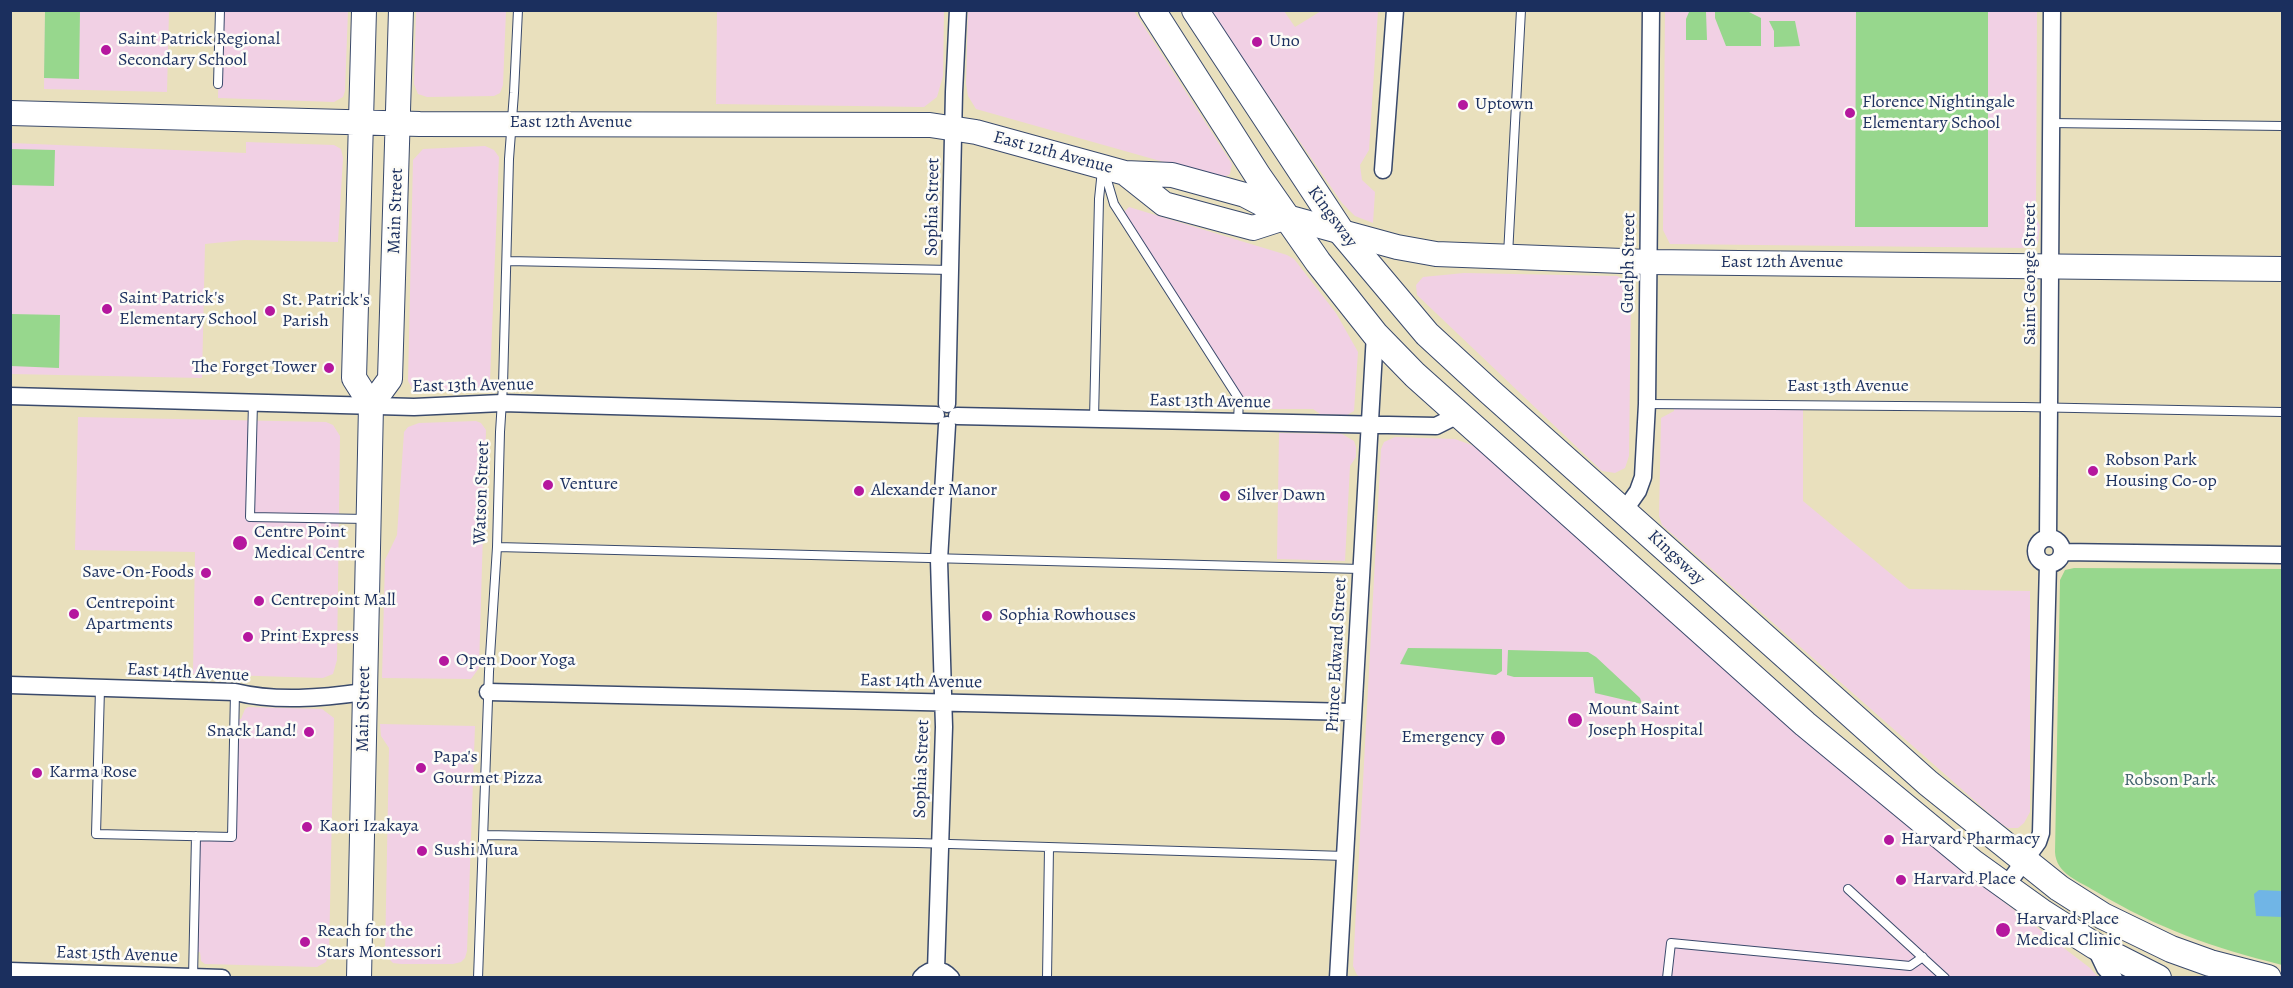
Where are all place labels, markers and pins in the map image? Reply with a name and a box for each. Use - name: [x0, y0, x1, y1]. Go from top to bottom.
- place label: Saint Patrick Regional Secondary School: [118, 29, 280, 72]
- place label: Uno: [1269, 31, 1300, 53]
- marker: Uno: [1250, 35, 1264, 49]
- marker: Saint Patrick Regional Secondary School: [99, 43, 113, 57]
- place label: Florence Nightingale Elementary School: [1862, 92, 2015, 134]
- place label: Uptown: [1475, 94, 1534, 116]
- marker: Uptown: [1456, 98, 1470, 112]
- marker: Florence Nightingale Elementary School: [1843, 106, 1857, 120]
- place label: Saint Patrick's Elementary School: [119, 288, 257, 330]
- place label: St. Patrick's Parish: [282, 290, 370, 332]
- marker: Saint Patrick's Elementary School: [100, 302, 114, 316]
- marker: St. Patrick's Parish: [263, 304, 277, 318]
- place label: The Forget Tower: [192, 357, 317, 379]
- marker: The Forget Tower: [322, 361, 336, 375]
- place label: Robson Park Housing Co-op: [2105, 450, 2217, 492]
- marker: Robson Park Housing Co-op: [2086, 464, 2100, 478]
- place label: Venture: [560, 474, 618, 496]
- marker: Venture: [541, 478, 555, 492]
- place label: Alexander Manor: [871, 480, 997, 502]
- marker: Alexander Manor: [852, 484, 866, 498]
- place label: Silver Dawn: [1237, 485, 1325, 507]
- marker: Silver Dawn: [1218, 489, 1232, 503]
- place label: Centre Point Medical Centre: [254, 522, 365, 564]
- marker: Centre Point Medical Centre: [231, 534, 249, 552]
- place label: Save-On-Foods: [82, 562, 194, 584]
- marker: Save-On-Foods: [199, 566, 213, 580]
- place label: Centrepoint Mall: [271, 590, 396, 612]
- place label: Centrepoint Apartments: [86, 593, 175, 636]
- marker: Centrepoint Mall: [252, 594, 266, 608]
- place label: Sophia Rowhouses: [999, 605, 1136, 627]
- marker: Centrepoint Apartments: [67, 607, 81, 621]
- marker: Sophia Rowhouses: [980, 609, 994, 623]
- place label: Print Express: [260, 626, 359, 648]
- marker: Print Express: [241, 630, 255, 644]
- place label: Open Door Yoga: [456, 650, 576, 672]
- marker: Open Door Yoga: [437, 654, 451, 668]
- place label: Mount Saint Joseph Hospital: [1588, 699, 1703, 742]
- marker: Mount Saint Joseph Hospital: [1566, 711, 1584, 729]
- place label: Snack Land!: [207, 721, 297, 743]
- marker: Snack Land!: [302, 725, 316, 739]
- place label: Emergency: [1401, 727, 1484, 749]
- marker: Emergency: [1489, 729, 1507, 747]
- place label: Papa's Gourmet Pizza: [433, 747, 543, 789]
- marker: Papa's Gourmet Pizza: [414, 761, 428, 775]
- place label: Karma Rose: [49, 762, 137, 784]
- marker: Karma Rose: [30, 766, 44, 780]
- place label: Kaori Izakaya: [319, 816, 419, 838]
- marker: Kaori Izakaya: [300, 820, 314, 834]
- place label: Harvard Pharmacy: [1901, 829, 2040, 851]
- marker: Harvard Pharmacy: [1882, 833, 1896, 847]
- place label: Sushi Mura: [434, 840, 518, 862]
- marker: Sushi Mura: [415, 844, 429, 858]
- place label: Harvard Place: [1913, 869, 2016, 891]
- marker: Harvard Place: [1894, 873, 1908, 887]
- place label: Harvard Place Medical Clinic: [2016, 909, 2121, 952]
- place label: Reach for the Stars Montessori: [317, 921, 442, 964]
- marker: Harvard Place Medical Clinic: [1994, 921, 2012, 939]
- marker: Reach for the Stars Montessori: [298, 935, 312, 949]

